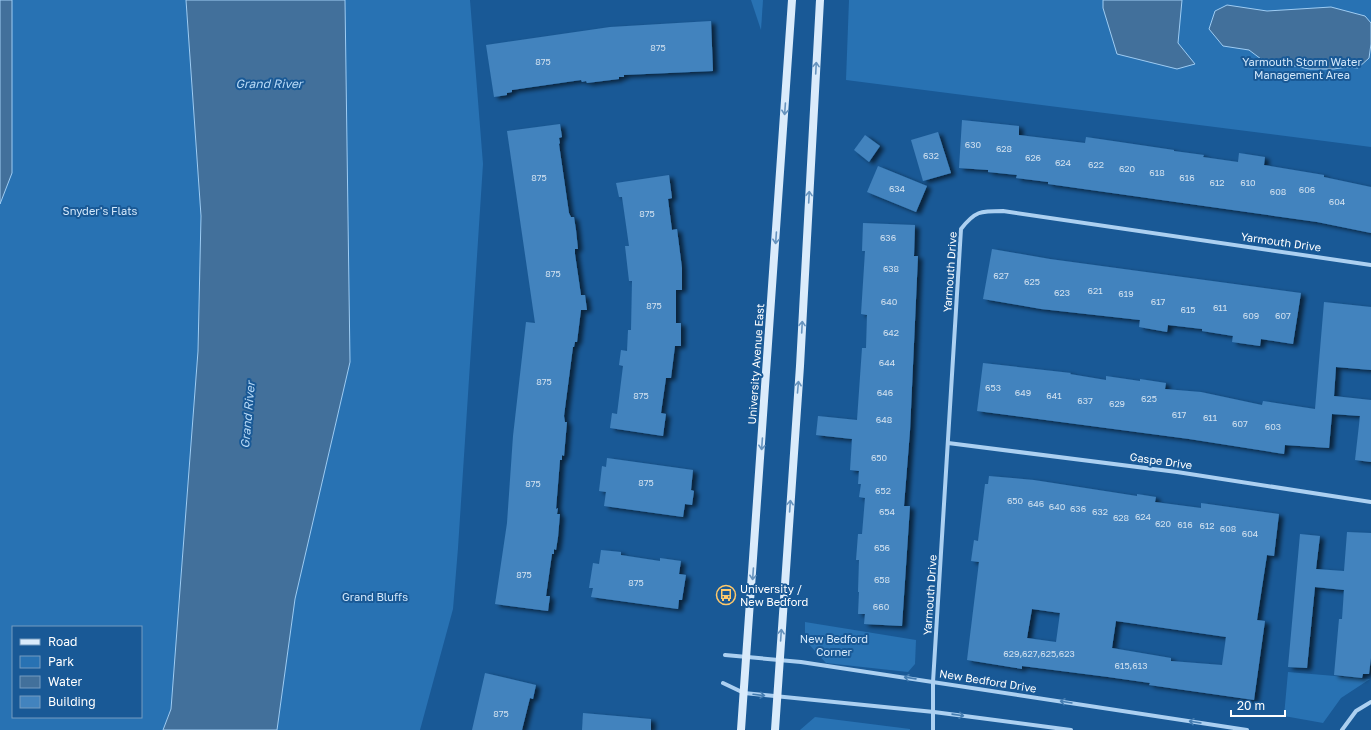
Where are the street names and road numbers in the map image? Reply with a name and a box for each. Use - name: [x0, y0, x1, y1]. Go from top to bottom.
- street label: Yarmouth Drive: [1240, 229, 1322, 254]
- street label: Yarmouth Drive: [940, 231, 959, 313]
- street label: University Avenue East: [745, 303, 766, 425]
- street label: Gaspe Drive: [1129, 450, 1193, 471]
- street label: Yarmouth Drive: [920, 554, 939, 636]
- street label: New Bedford Drive: [939, 666, 1038, 695]

